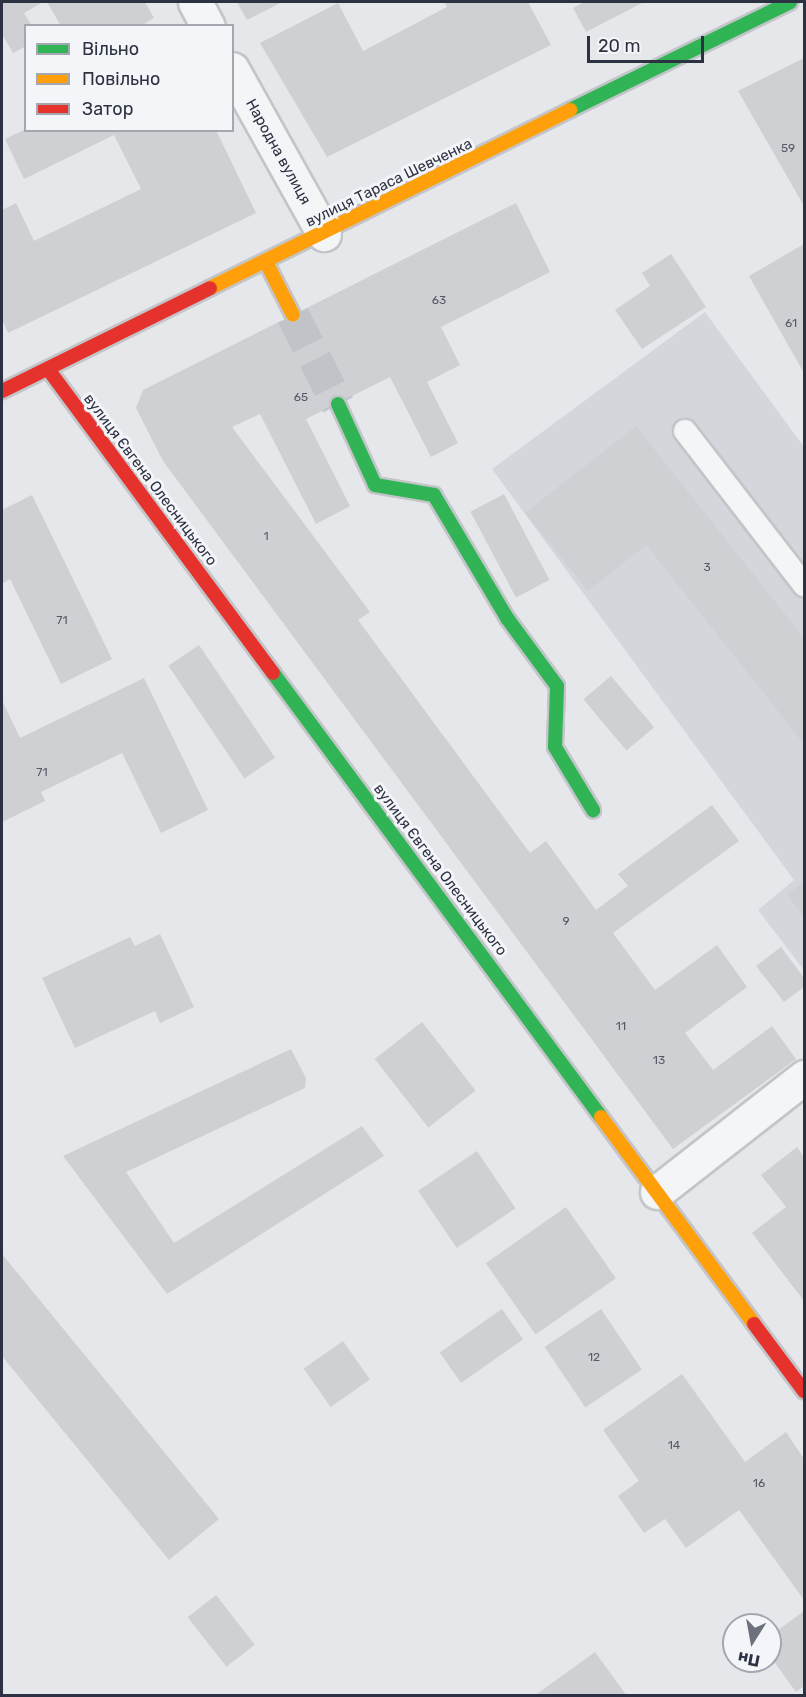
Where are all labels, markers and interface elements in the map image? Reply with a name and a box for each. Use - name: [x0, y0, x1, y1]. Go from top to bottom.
- legend: [24, 24, 234, 132]
- scale bar: [590, 24, 707, 62]
- text: 20 m: [598, 35, 640, 57]
- text: Вільно: [82, 38, 139, 60]
- text: Повільно: [82, 68, 160, 90]
- street label: Народна вулиця: [242, 96, 314, 208]
- text: Затор: [82, 98, 133, 120]
- street label: вулиця Тараса Шевченка: [303, 135, 475, 231]
- house number: 59: [781, 142, 795, 156]
- house number: 63: [432, 294, 446, 308]
- house number: 61: [785, 317, 797, 331]
- street label: вулиця Євгена Олесницького: [79, 391, 221, 569]
- house number: 65: [294, 391, 308, 405]
- house number: 1: [263, 530, 269, 544]
- house number: 3: [703, 561, 711, 575]
- house number: 71: [56, 614, 68, 628]
- house number: 71: [36, 766, 48, 780]
- street label: вулиця Євгена Олесницького: [369, 781, 511, 959]
- house number: 9: [562, 915, 570, 929]
- house number: 11: [616, 1020, 626, 1034]
- house number: 13: [653, 1054, 665, 1068]
- house number: 12: [588, 1351, 600, 1365]
- house number: 14: [668, 1439, 680, 1453]
- house number: 16: [753, 1477, 765, 1491]
- north arrow: [722, 1613, 782, 1673]
- text: Пн: [736, 1648, 762, 1671]

